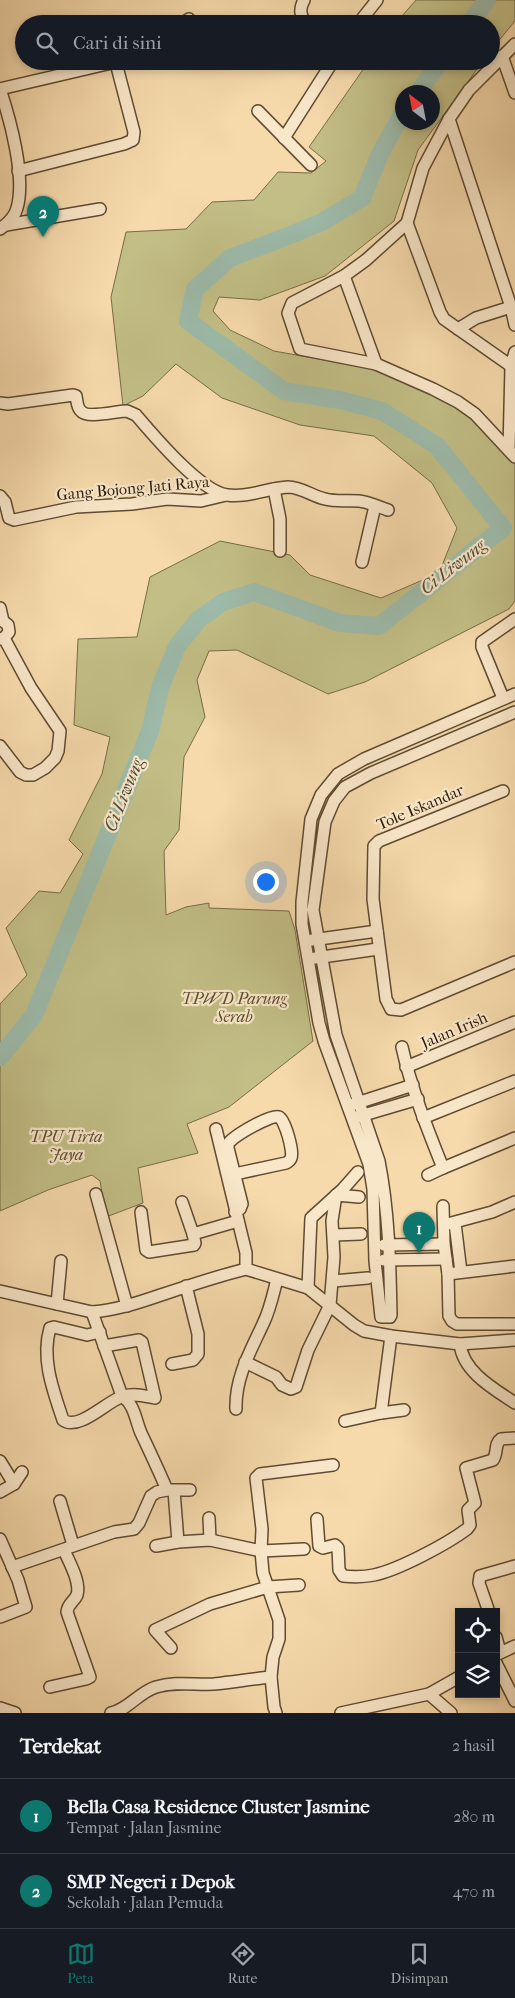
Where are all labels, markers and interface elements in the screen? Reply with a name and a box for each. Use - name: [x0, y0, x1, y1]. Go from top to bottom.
- search box: [15, 15, 500, 70]
- icon: search: [33, 29, 61, 57]
- text: Cari di sini: [73, 32, 162, 54]
- north arrow: [395, 85, 440, 130]
- pin: 2: [27, 196, 59, 237]
- street label: Gang Bojong Jati Raya: [56, 472, 211, 504]
- water label: Ci Liwung: [416, 534, 491, 599]
- water label: Ci Liwung: [100, 754, 149, 835]
- street label: Tole Iskandar: [374, 780, 467, 834]
- your location: [253, 869, 279, 895]
- park label: TPWD Parung Serab: [181, 989, 287, 1026]
- street label: Jalan Irish: [416, 1008, 490, 1053]
- park label: TPU Tirta Jaya: [30, 1127, 102, 1164]
- pin: 1: [403, 1212, 435, 1253]
- map controls: [455, 1608, 500, 1698]
- button: locate: [455, 1608, 500, 1653]
- button: layers: [455, 1653, 500, 1698]
- text: Terdekat: [20, 1734, 101, 1758]
- text: 2 hasil: [452, 1736, 495, 1755]
- text: Bella Casa Residence Cluster Jasmine: [67, 1796, 370, 1818]
- text: 1: [33, 1807, 39, 1826]
- text: 280 m: [453, 1807, 495, 1826]
- text: Tempat · Jalan Jasmine: [67, 1818, 221, 1837]
- text: SMP Negeri 1 Depok: [67, 1871, 235, 1893]
- text: 2: [32, 1882, 40, 1901]
- text: 470 m: [453, 1882, 495, 1901]
- text: Sekolah · Jalan Pemuda: [67, 1893, 223, 1912]
- tab: Peta: [67, 1940, 95, 1987]
- tab: Rute: [228, 1940, 257, 1987]
- tab: Disimpan: [390, 1940, 448, 1987]

